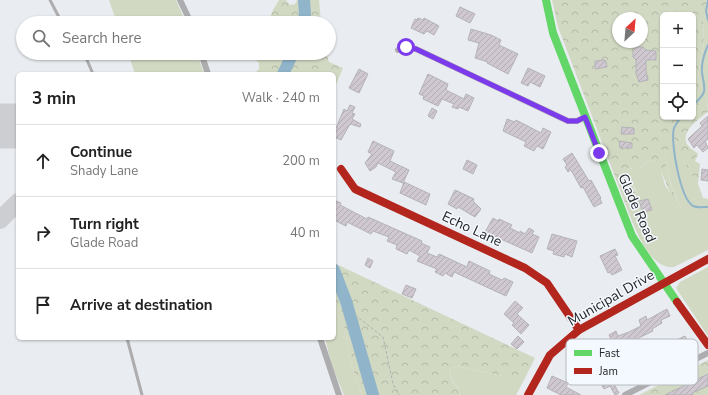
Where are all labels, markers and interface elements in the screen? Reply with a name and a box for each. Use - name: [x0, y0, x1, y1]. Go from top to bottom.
- north arrow: [612, 12, 648, 48]
- map controls: [660, 12, 696, 120]
- button: +: [660, 12, 696, 48]
- search box: [16, 16, 336, 60]
- icon: search: [30, 27, 52, 49]
- text: Search here: [62, 28, 142, 48]
- route start: [397, 38, 415, 56]
- button: −: [660, 48, 696, 84]
- button: locate: [660, 84, 696, 120]
- text: 3 min: [32, 87, 76, 110]
- text: Walk · 240 m: [242, 89, 320, 107]
- text: Continue: [70, 142, 132, 162]
- route end: [590, 144, 608, 162]
- icon: ahead: [32, 150, 54, 172]
- text: 200 m: [282, 152, 320, 170]
- text: Shady Lane: [70, 162, 138, 180]
- street label: Glade Road: [613, 171, 661, 245]
- street label: Echo Lane: [439, 207, 505, 251]
- text: Turn right: [70, 214, 139, 234]
- icon: right: [32, 222, 54, 244]
- text: 40 m: [290, 224, 320, 242]
- text: Glade Road: [70, 234, 138, 252]
- street label: Municipal Drive: [564, 265, 658, 331]
- icon: arrive: [32, 294, 54, 316]
- text: Arrive at destination: [70, 295, 213, 315]
- legend: [566, 339, 698, 385]
- text: Fast: [599, 346, 620, 361]
- text: Jam: [598, 364, 618, 379]

